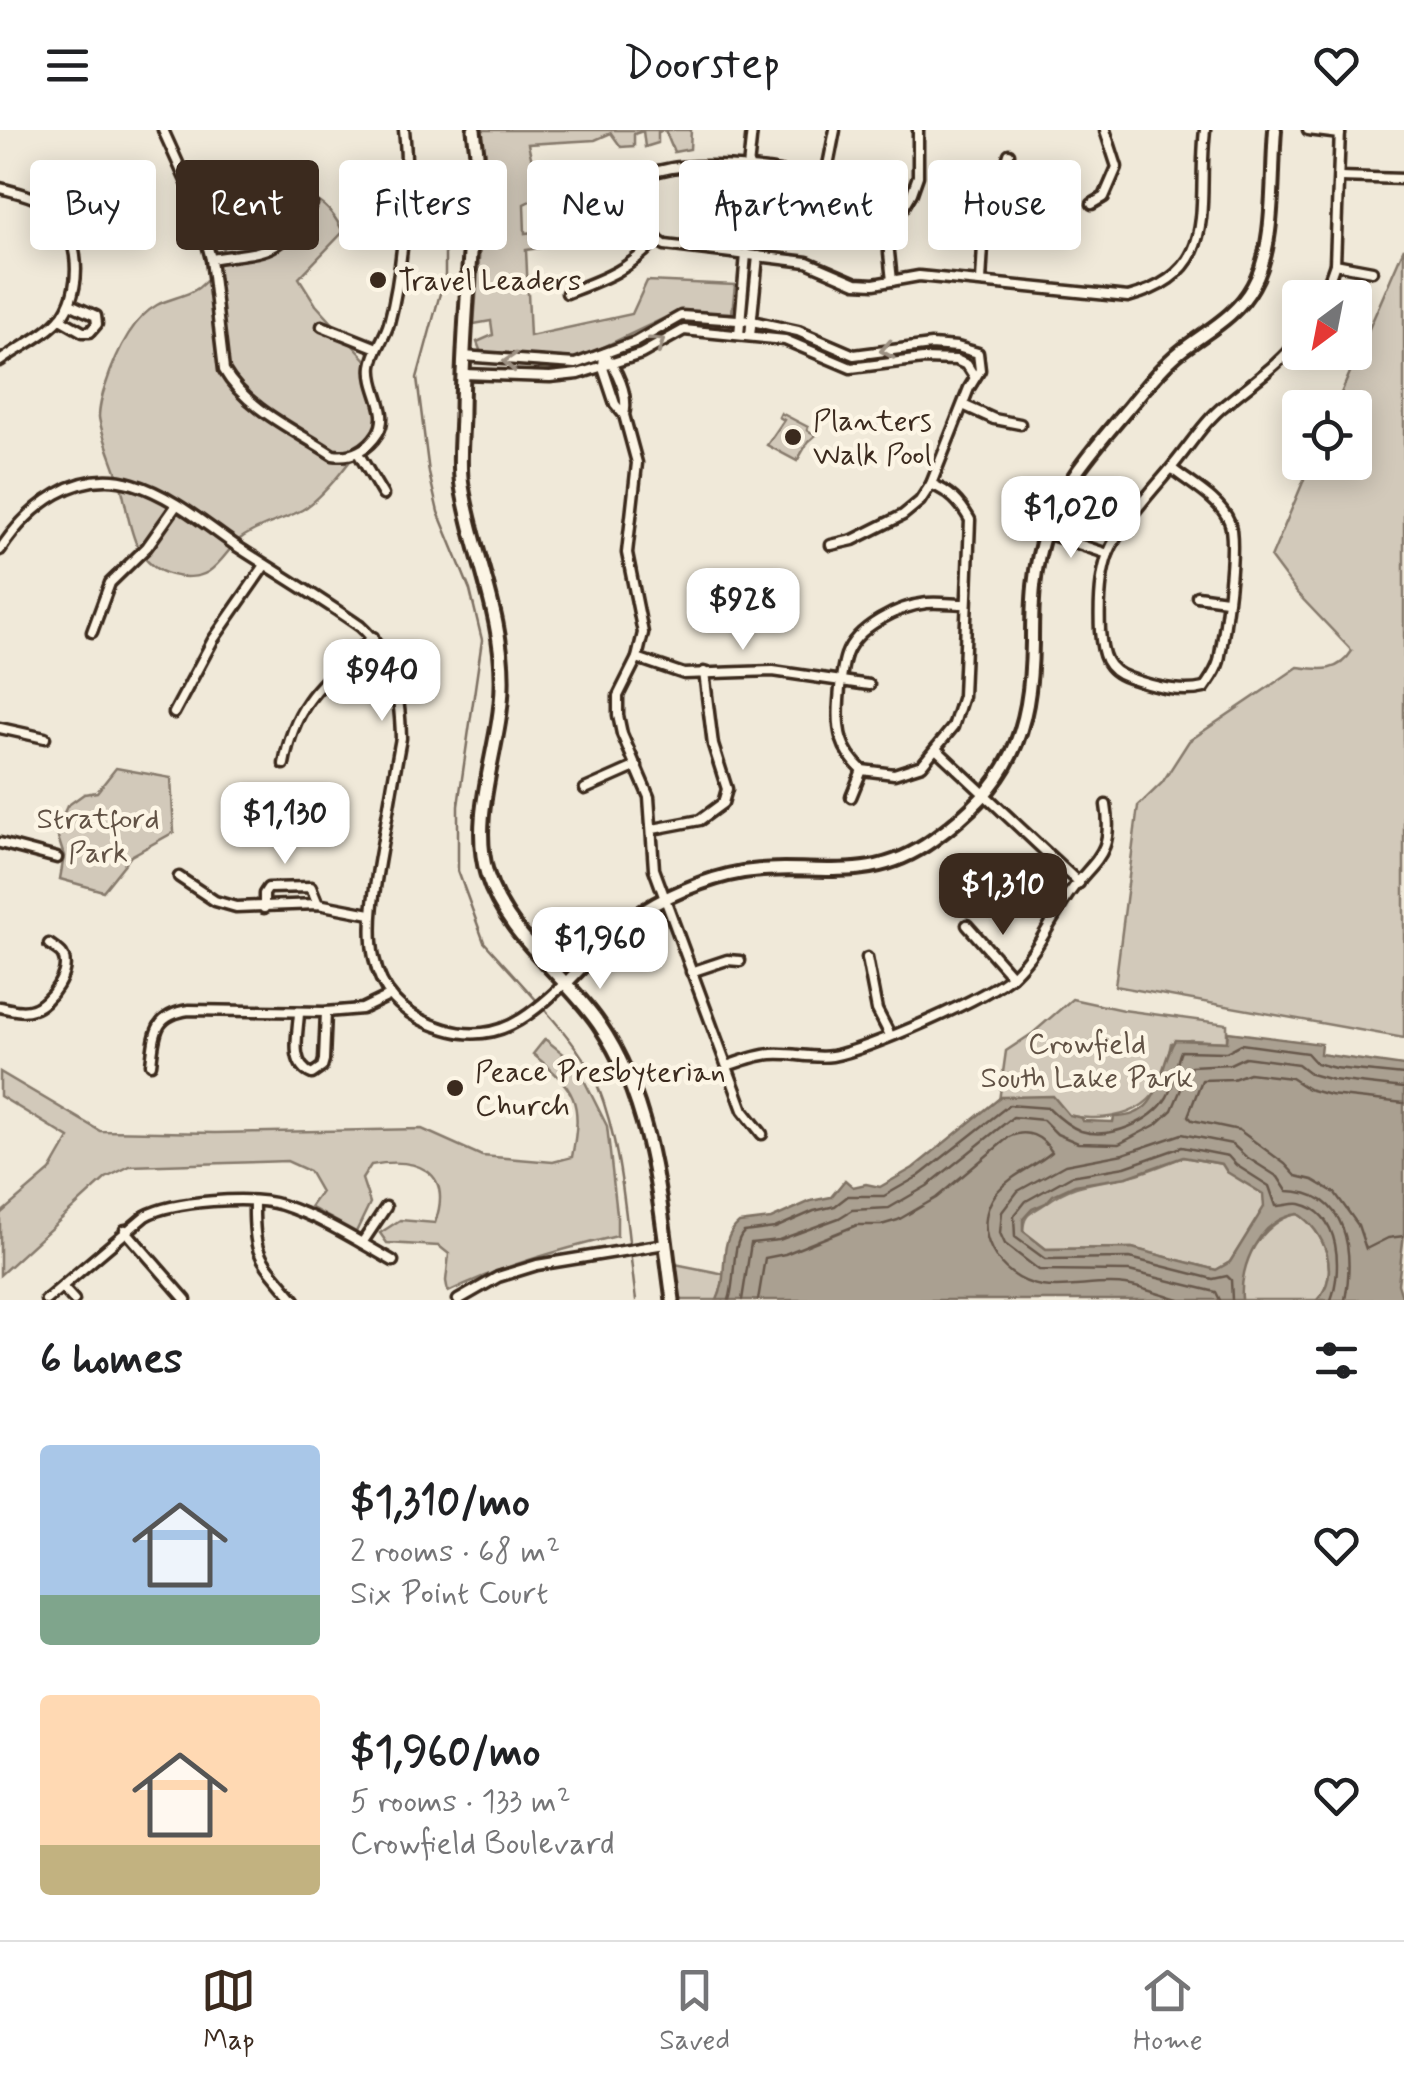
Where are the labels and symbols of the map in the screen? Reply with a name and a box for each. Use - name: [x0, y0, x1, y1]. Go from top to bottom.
- place label: Travel Leaders: [398, 262, 581, 301]
- marker: Travel Leaders: [367, 269, 389, 291]
- north arrow: [1282, 280, 1372, 370]
- one-way arrow: [648, 337, 666, 356]
- one-way arrow: [879, 339, 895, 360]
- one-way arrow: [501, 352, 517, 373]
- place label: Planters Walk Pool: [813, 402, 932, 475]
- marker: Planters Walk Pool: [782, 426, 804, 448]
- pin: $1,020: [990, 476, 1152, 561]
- pin: $928: [684, 568, 802, 653]
- pin: $940: [323, 639, 441, 724]
- pin: $1,130: [204, 782, 366, 867]
- park label: Stratford Park: [36, 800, 160, 873]
- pin: $1,310: [922, 853, 1084, 938]
- pin: $1,960: [519, 907, 681, 992]
- park label: Crowfield South Lake Park: [981, 1025, 1194, 1098]
- place label: Peace Presbyterian Church: [475, 1053, 726, 1126]
- marker: Peace Presbyterian Church: [444, 1077, 466, 1099]

